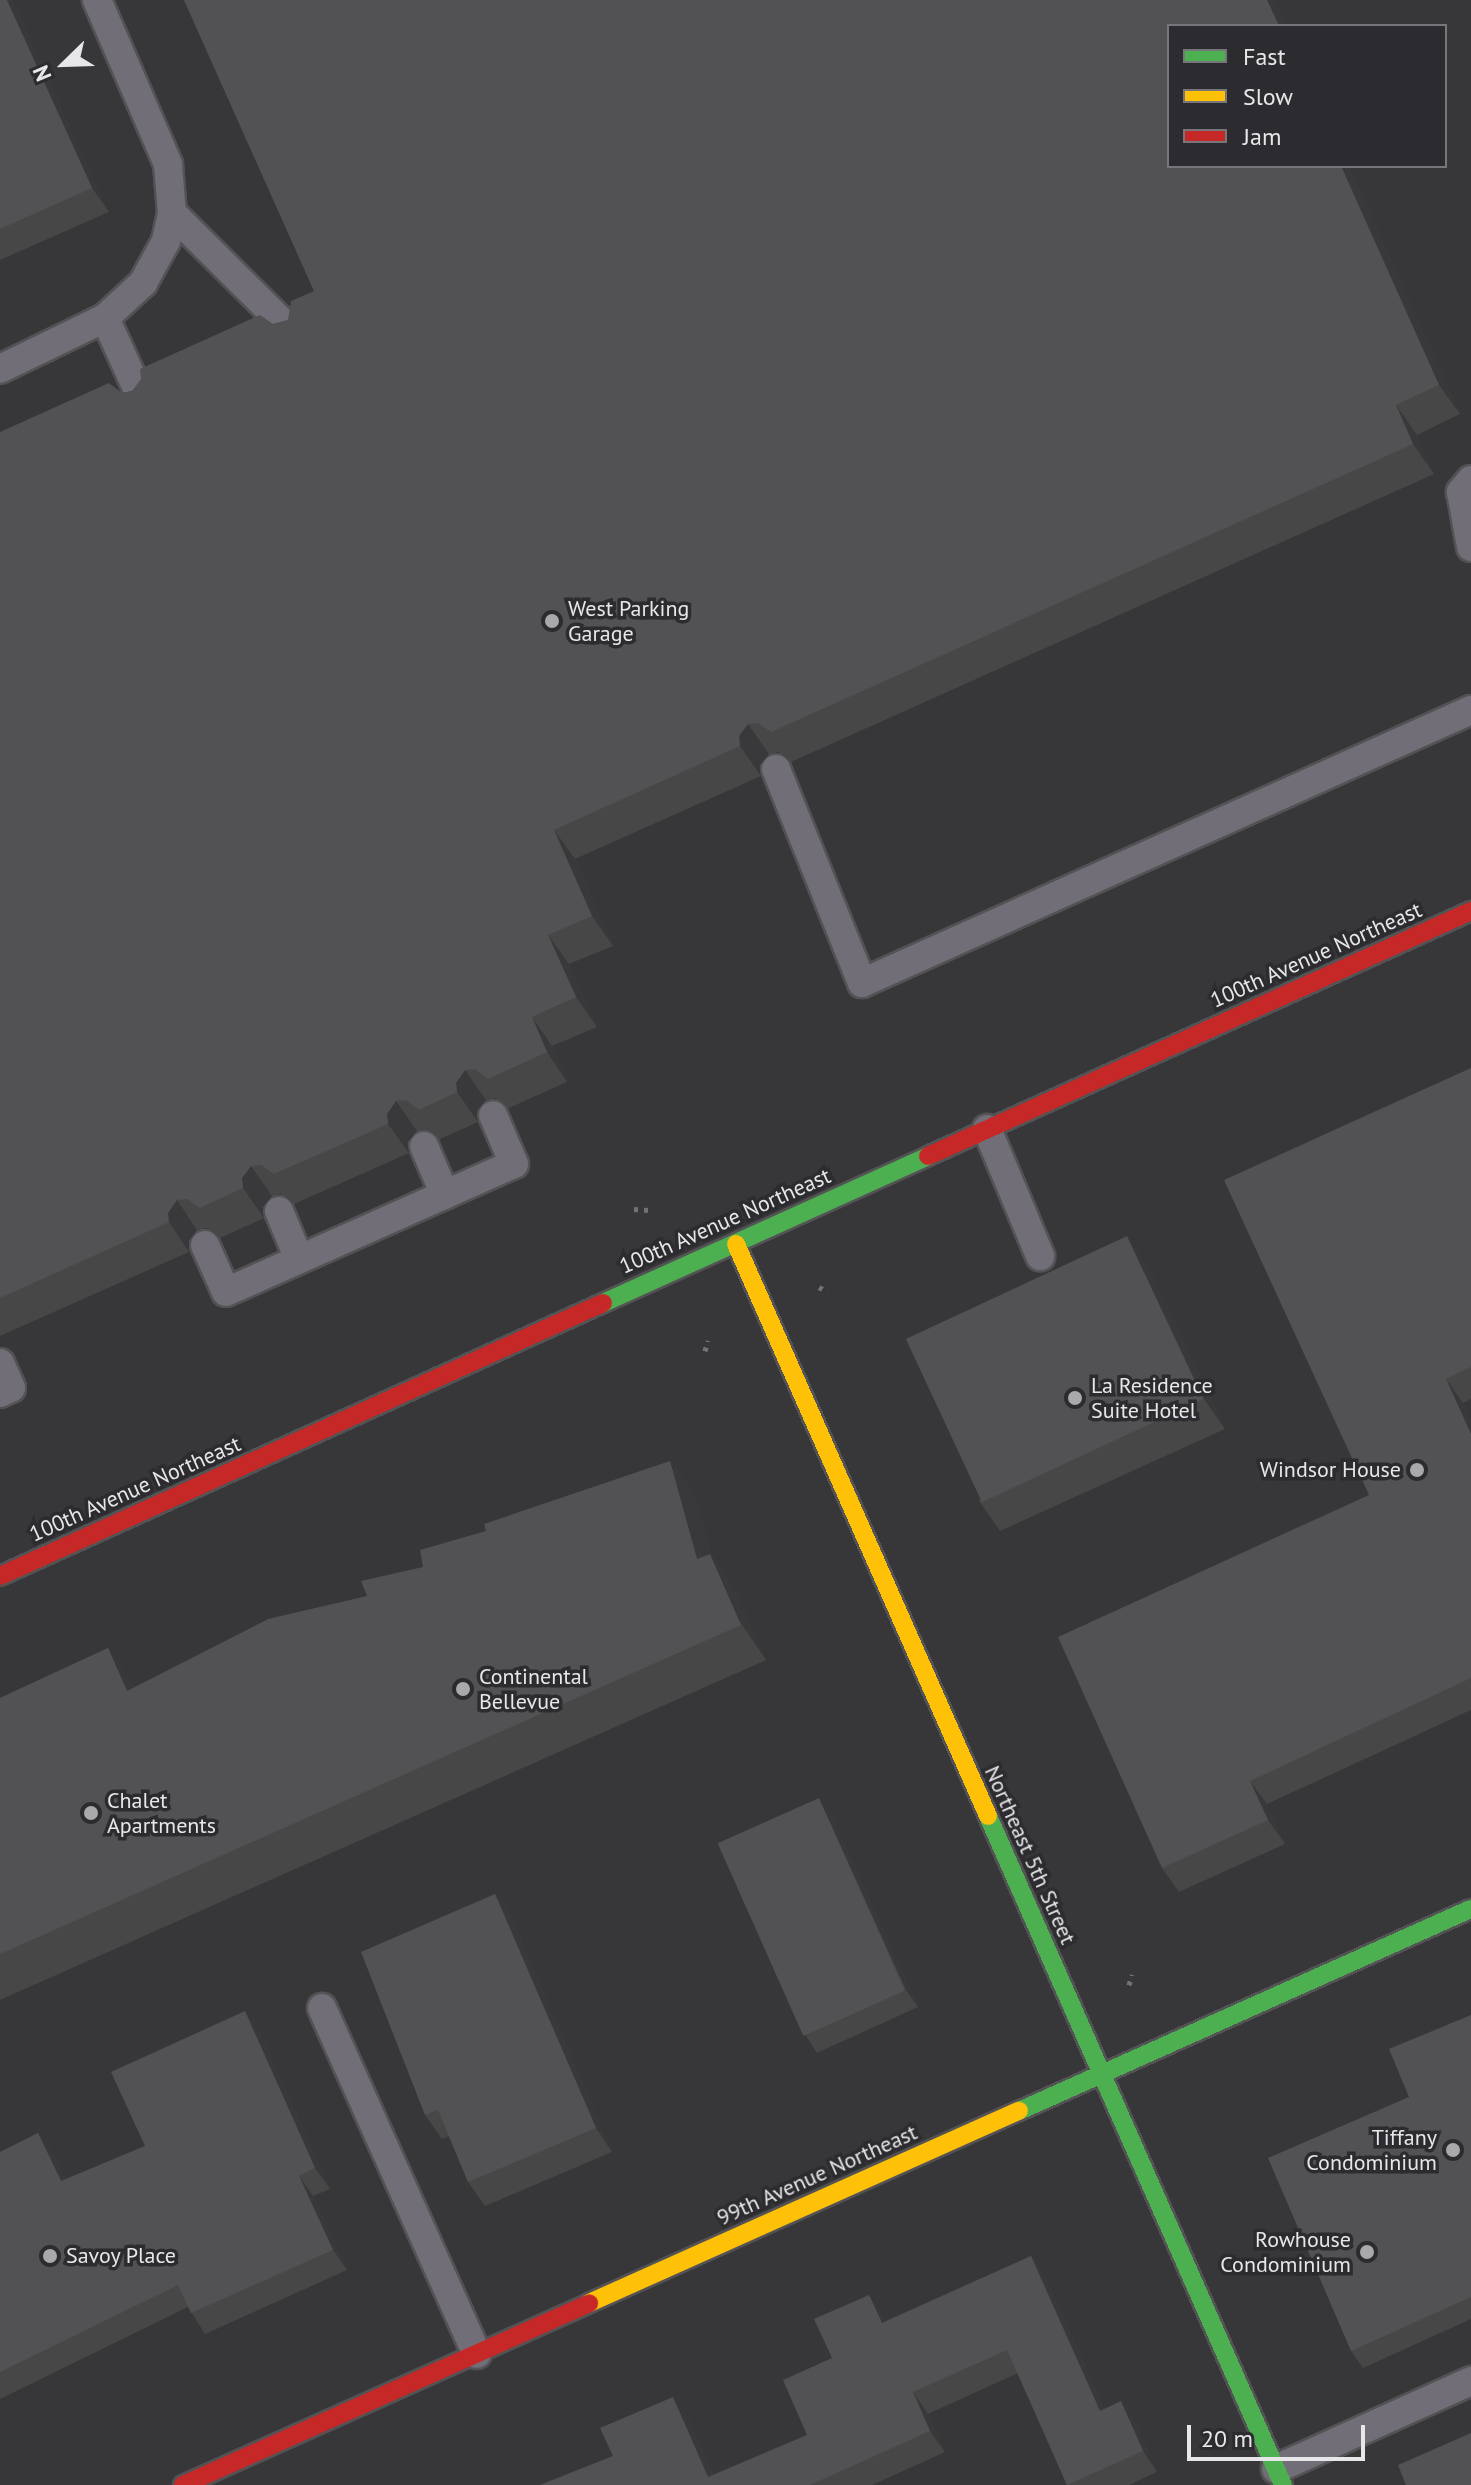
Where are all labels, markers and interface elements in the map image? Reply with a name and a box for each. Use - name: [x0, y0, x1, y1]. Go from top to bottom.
- north arrow: [24, 24, 104, 104]
- legend: [1167, 24, 1447, 168]
- text: Fast: [1243, 41, 1286, 72]
- text: N: [26, 61, 58, 86]
- text: Slow: [1243, 81, 1293, 112]
- text: Jam: [1243, 121, 1281, 152]
- place label: West Parking Garage: [568, 595, 689, 646]
- marker: West Parking Garage: [543, 612, 561, 630]
- street label: 100th Avenue Northeast: [1206, 896, 1426, 1014]
- street label: 100th Avenue Northeast: [615, 1162, 835, 1280]
- place label: La Residence Suite Hotel: [1091, 1372, 1213, 1424]
- marker: La Residence Suite Hotel: [1066, 1389, 1084, 1407]
- street label: 100th Avenue Northeast: [25, 1430, 245, 1548]
- place label: Windsor House: [1260, 1457, 1401, 1483]
- marker: Windsor House: [1408, 1461, 1426, 1479]
- place label: Continental Bellevue: [479, 1663, 588, 1714]
- marker: Continental Bellevue: [454, 1680, 472, 1698]
- street label: Northeast 5th Street: [979, 1762, 1081, 1948]
- place label: Chalet Apartments: [107, 1787, 216, 1838]
- marker: Chalet Apartments: [82, 1804, 100, 1822]
- street label: 99th Avenue Northeast: [713, 2119, 921, 2231]
- place label: Tiffany Condominium: [1306, 2124, 1437, 2176]
- marker: Tiffany Condominium: [1444, 2141, 1462, 2159]
- place label: Rowhouse Condominium: [1220, 2226, 1351, 2278]
- place label: Savoy Place: [66, 2243, 177, 2269]
- marker: Rowhouse Condominium: [1358, 2243, 1376, 2261]
- marker: Savoy Place: [41, 2247, 59, 2265]
- scale bar: [1191, 2409, 1369, 2459]
- text: 20 m: [1201, 2423, 1253, 2454]

